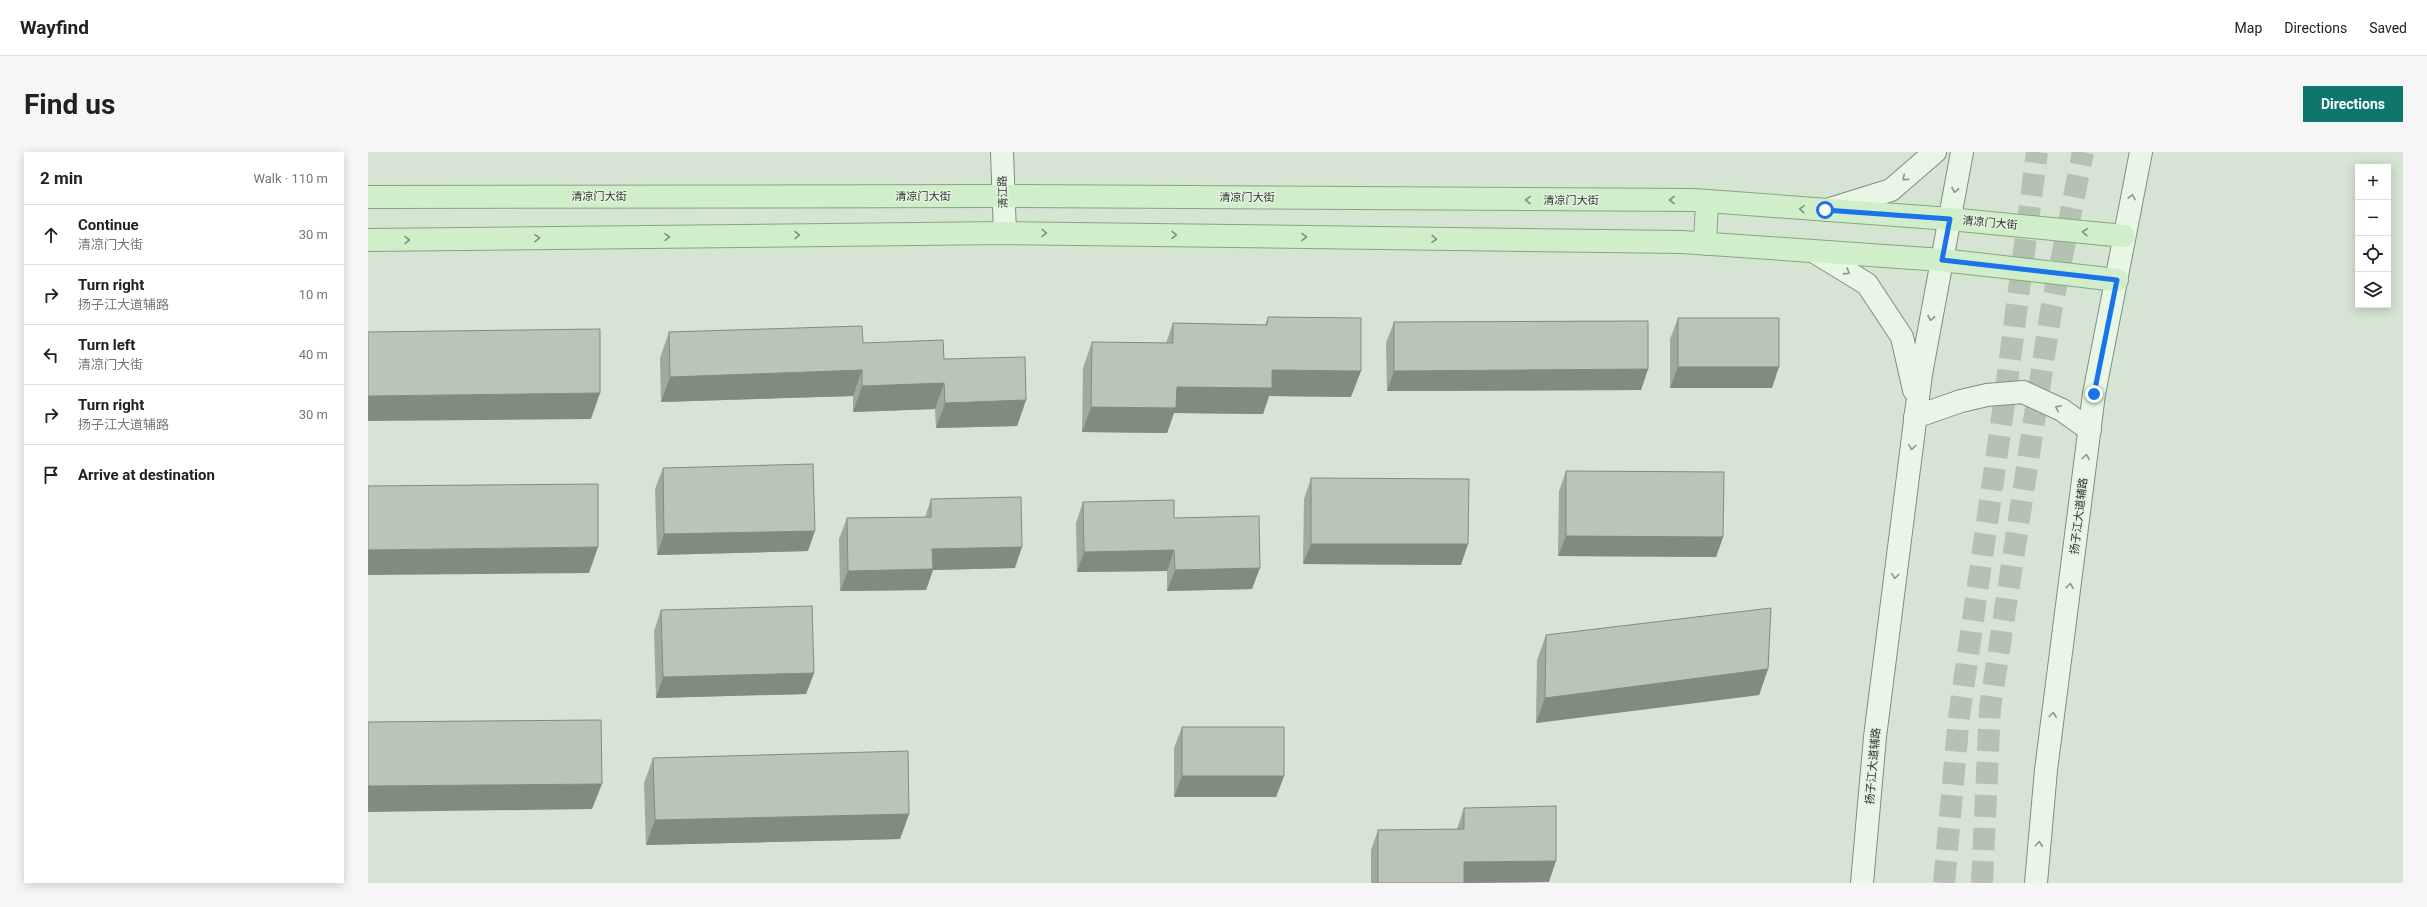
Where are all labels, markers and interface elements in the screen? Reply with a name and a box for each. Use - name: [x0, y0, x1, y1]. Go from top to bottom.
- text: Wayfind: [20, 16, 89, 39]
- text: Map: [2235, 20, 2262, 36]
- text: Directions: [2284, 20, 2347, 36]
- text: Saved: [2369, 20, 2407, 36]
- button: Directions: [2303, 86, 2403, 122]
- text: Find us: [24, 88, 115, 121]
- map controls: [2355, 164, 2391, 308]
- button: +: [2355, 164, 2391, 200]
- text: 2 min: [40, 168, 83, 188]
- text: Walk · 110 m: [253, 171, 328, 186]
- one-way arrow: [1903, 173, 1910, 180]
- street label: 清江路: [996, 175, 1010, 209]
- one-way arrow: [1951, 187, 1960, 193]
- street label: 清凉门大街: [572, 190, 627, 203]
- street label: 清凉门大街: [896, 190, 951, 203]
- street label: 清凉门大街: [1220, 191, 1275, 204]
- street label: 清凉门大街: [1544, 194, 1599, 207]
- one-way arrow: [2127, 194, 2135, 201]
- one-way arrow: [1525, 196, 1531, 204]
- one-way arrow: [1669, 196, 1675, 204]
- button: −: [2355, 200, 2391, 236]
- route start: [1816, 201, 1834, 219]
- one-way arrow: [1799, 204, 1805, 213]
- street label: 清凉门大街: [1962, 214, 2018, 232]
- text: Continue: [78, 216, 139, 234]
- icon: ahead: [40, 224, 62, 246]
- text: 30 m: [299, 227, 328, 242]
- one-way arrow: [2082, 228, 2088, 237]
- one-way arrow: [1041, 229, 1047, 237]
- one-way arrow: [794, 231, 800, 239]
- one-way arrow: [1171, 231, 1177, 239]
- one-way arrow: [664, 233, 670, 241]
- one-way arrow: [1301, 233, 1307, 241]
- one-way arrow: [534, 234, 540, 242]
- one-way arrow: [1431, 235, 1437, 243]
- one-way arrow: [404, 236, 410, 244]
- button: locate: [2355, 236, 2391, 272]
- text: 清凉门大街: [78, 237, 143, 252]
- one-way arrow: [1843, 267, 1850, 274]
- button: layers: [2355, 272, 2391, 308]
- text: Turn right: [78, 276, 144, 294]
- icon: right: [40, 284, 62, 306]
- text: 10 m: [299, 287, 328, 302]
- text: 扬子江大道辅路: [78, 297, 169, 312]
- one-way arrow: [1928, 315, 1936, 321]
- text: Turn left: [78, 336, 135, 354]
- icon: left: [40, 344, 62, 366]
- text: 40 m: [299, 347, 328, 362]
- text: 清凉门大街: [78, 357, 143, 372]
- route end: [2085, 385, 2103, 403]
- text: Turn right: [78, 396, 144, 414]
- icon: right: [40, 404, 62, 426]
- one-way arrow: [2054, 405, 2062, 413]
- text: 30 m: [299, 407, 328, 422]
- text: 扬子江大道辅路: [78, 417, 169, 432]
- one-way arrow: [1908, 444, 1917, 450]
- one-way arrow: [2081, 454, 2090, 460]
- icon: arrive: [40, 464, 62, 486]
- text: Arrive at destination: [78, 466, 215, 484]
- street label: 扬子江大道辅路: [2068, 477, 2090, 555]
- one-way arrow: [1891, 573, 1900, 579]
- one-way arrow: [2065, 583, 2074, 589]
- one-way arrow: [2048, 712, 2057, 718]
- street label: 扬子江大道辅路: [1863, 727, 1883, 805]
- one-way arrow: [2035, 841, 2044, 847]

